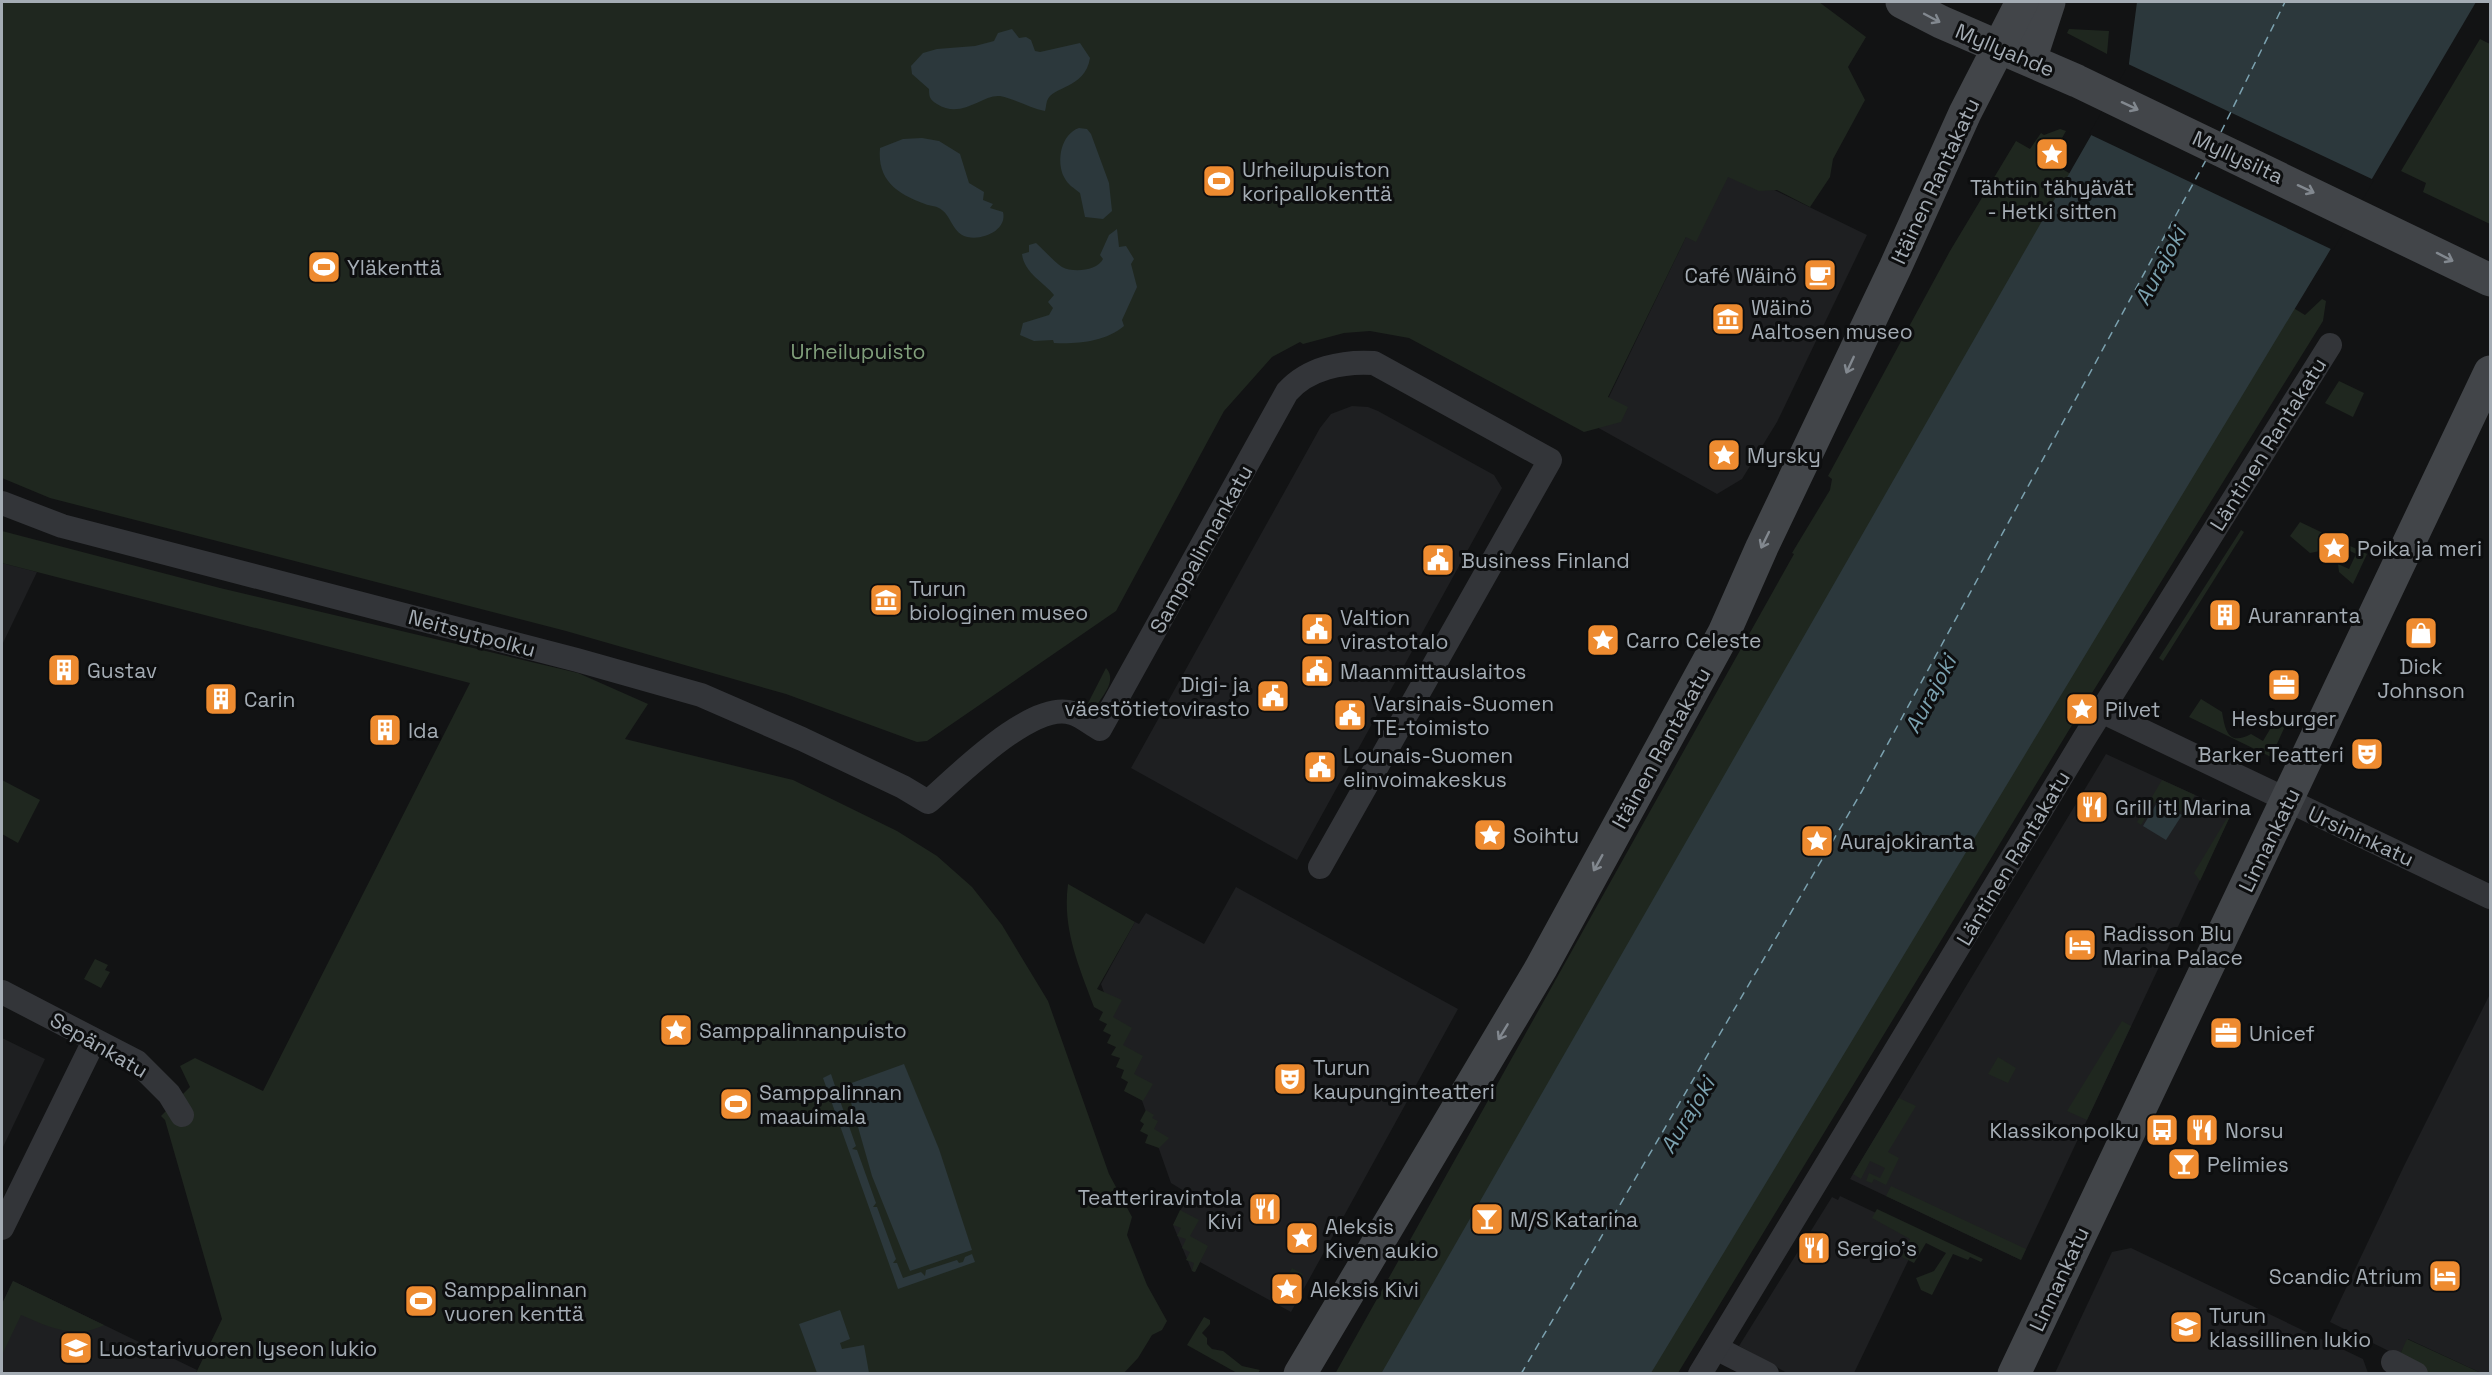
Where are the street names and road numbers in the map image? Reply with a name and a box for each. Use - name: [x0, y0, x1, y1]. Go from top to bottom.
- street label: Myllyahde: [1951, 17, 2059, 83]
- street label: Itäinen Rantakatu: [1885, 94, 1985, 268]
- street label: Myllysilta: [2188, 124, 2288, 190]
- street label: Läntinen Rantakatu: [2204, 352, 2332, 536]
- street label: Samppalinnankatu: [1144, 460, 1258, 638]
- street label: Neitsytpolku: [405, 603, 539, 663]
- street label: Itäinen Rantakatu: [1606, 663, 1716, 833]
- street label: Läntinen Rantakatu: [1950, 766, 2076, 950]
- street label: Linnankatu: [2232, 784, 2306, 896]
- street label: Ursininkatu: [2304, 800, 2418, 872]
- street label: Sepänkatu: [45, 1006, 153, 1084]
- street label: Linnankatu: [2023, 1222, 2095, 1336]

